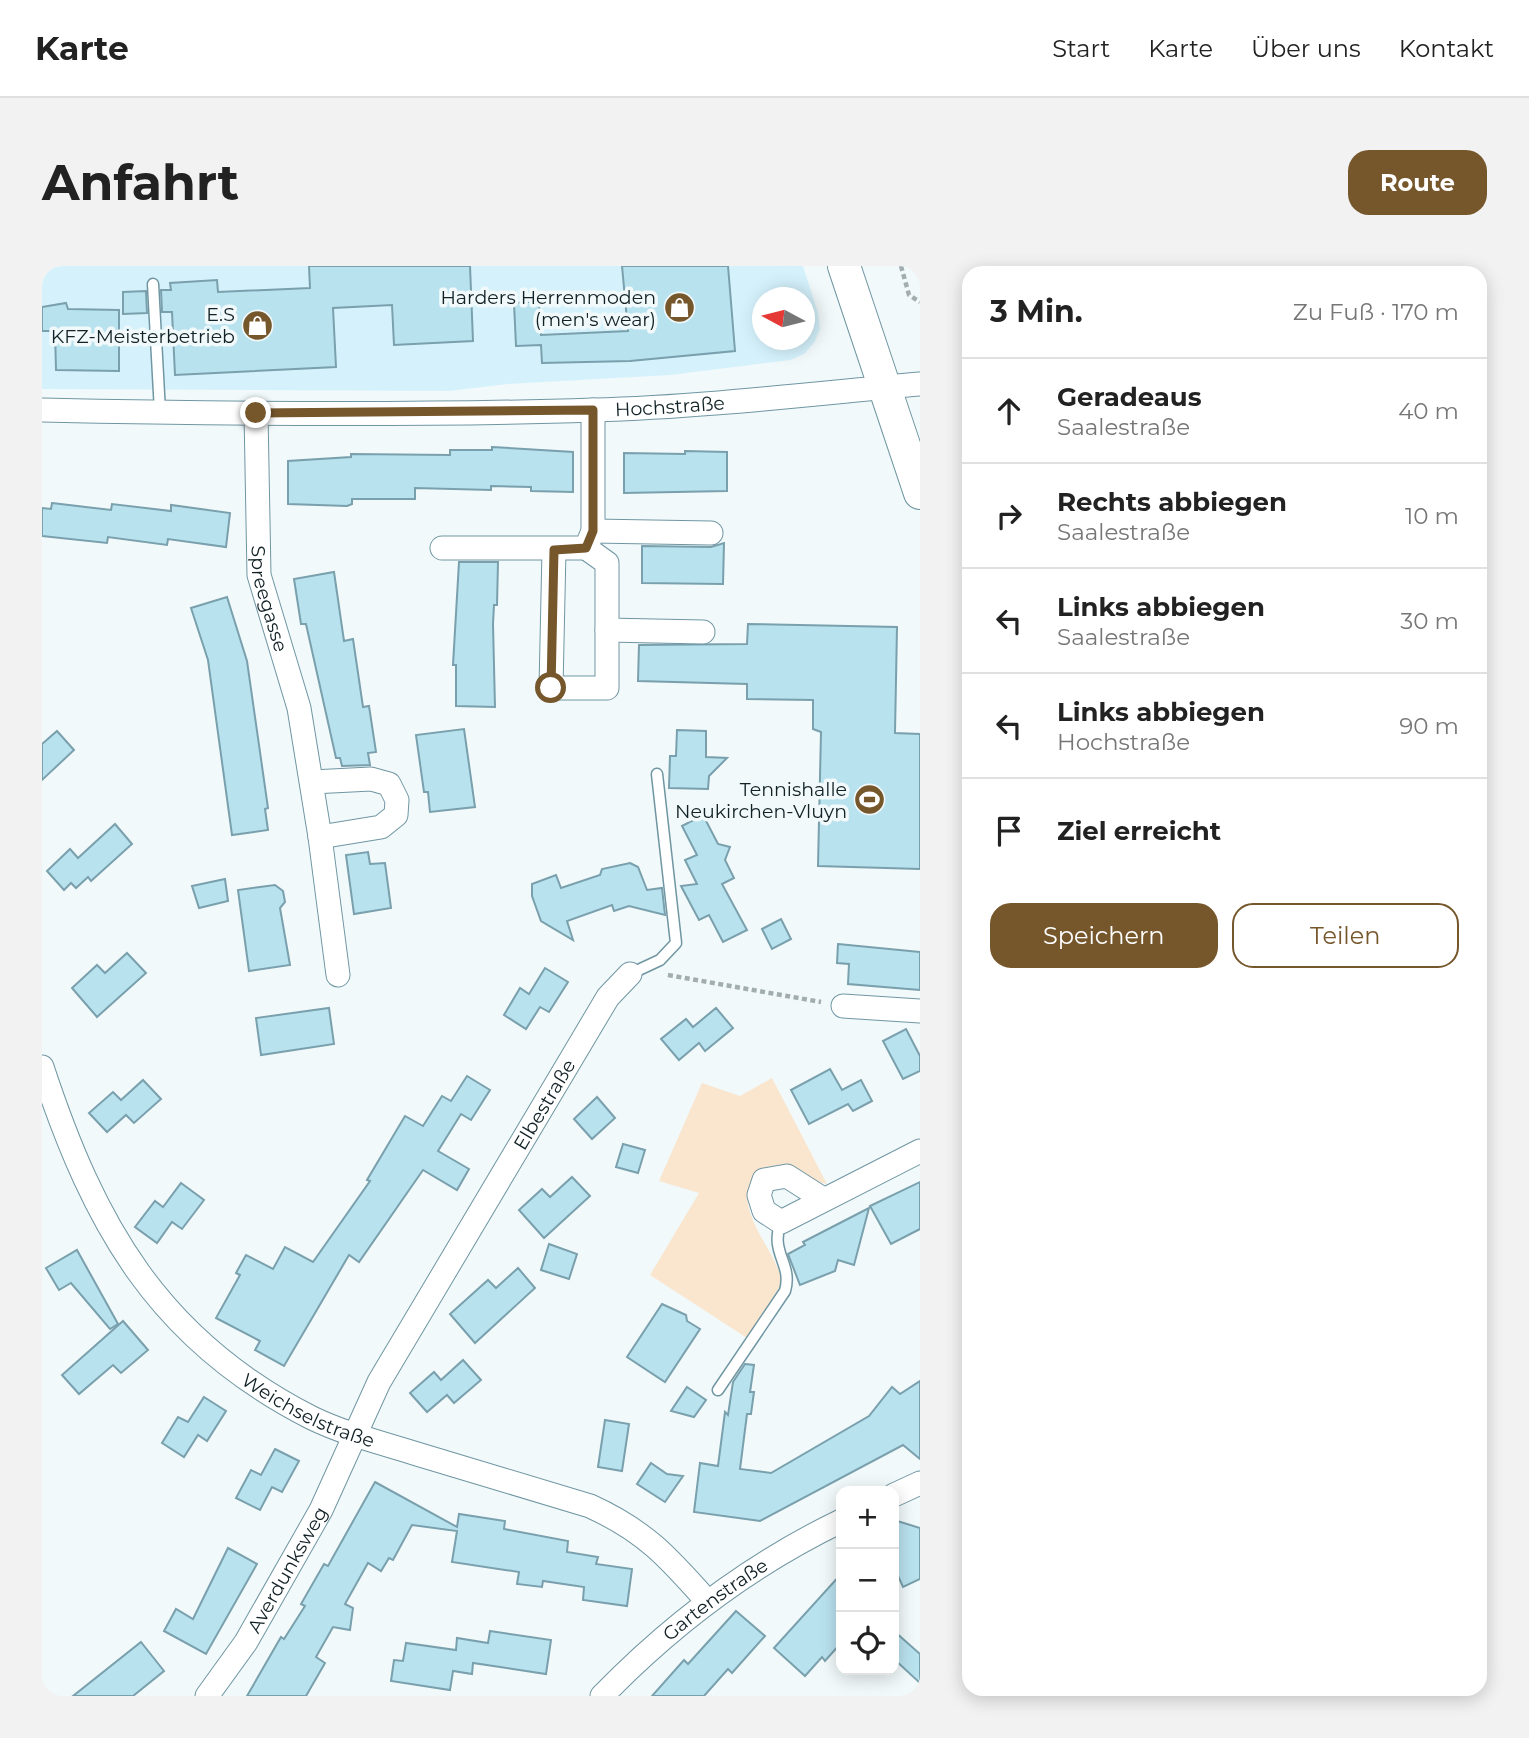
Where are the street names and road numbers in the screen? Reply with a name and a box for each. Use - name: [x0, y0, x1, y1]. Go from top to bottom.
- street label: Hochstraße: [614, 391, 726, 421]
- street label: Spreegasse: [246, 545, 292, 655]
- street label: Elbestraße: [509, 1055, 580, 1154]
- street label: Weichselstraße: [237, 1368, 377, 1453]
- street label: Averdunksweg: [243, 1502, 333, 1637]
- street label: Gartenstraße: [658, 1554, 772, 1646]

